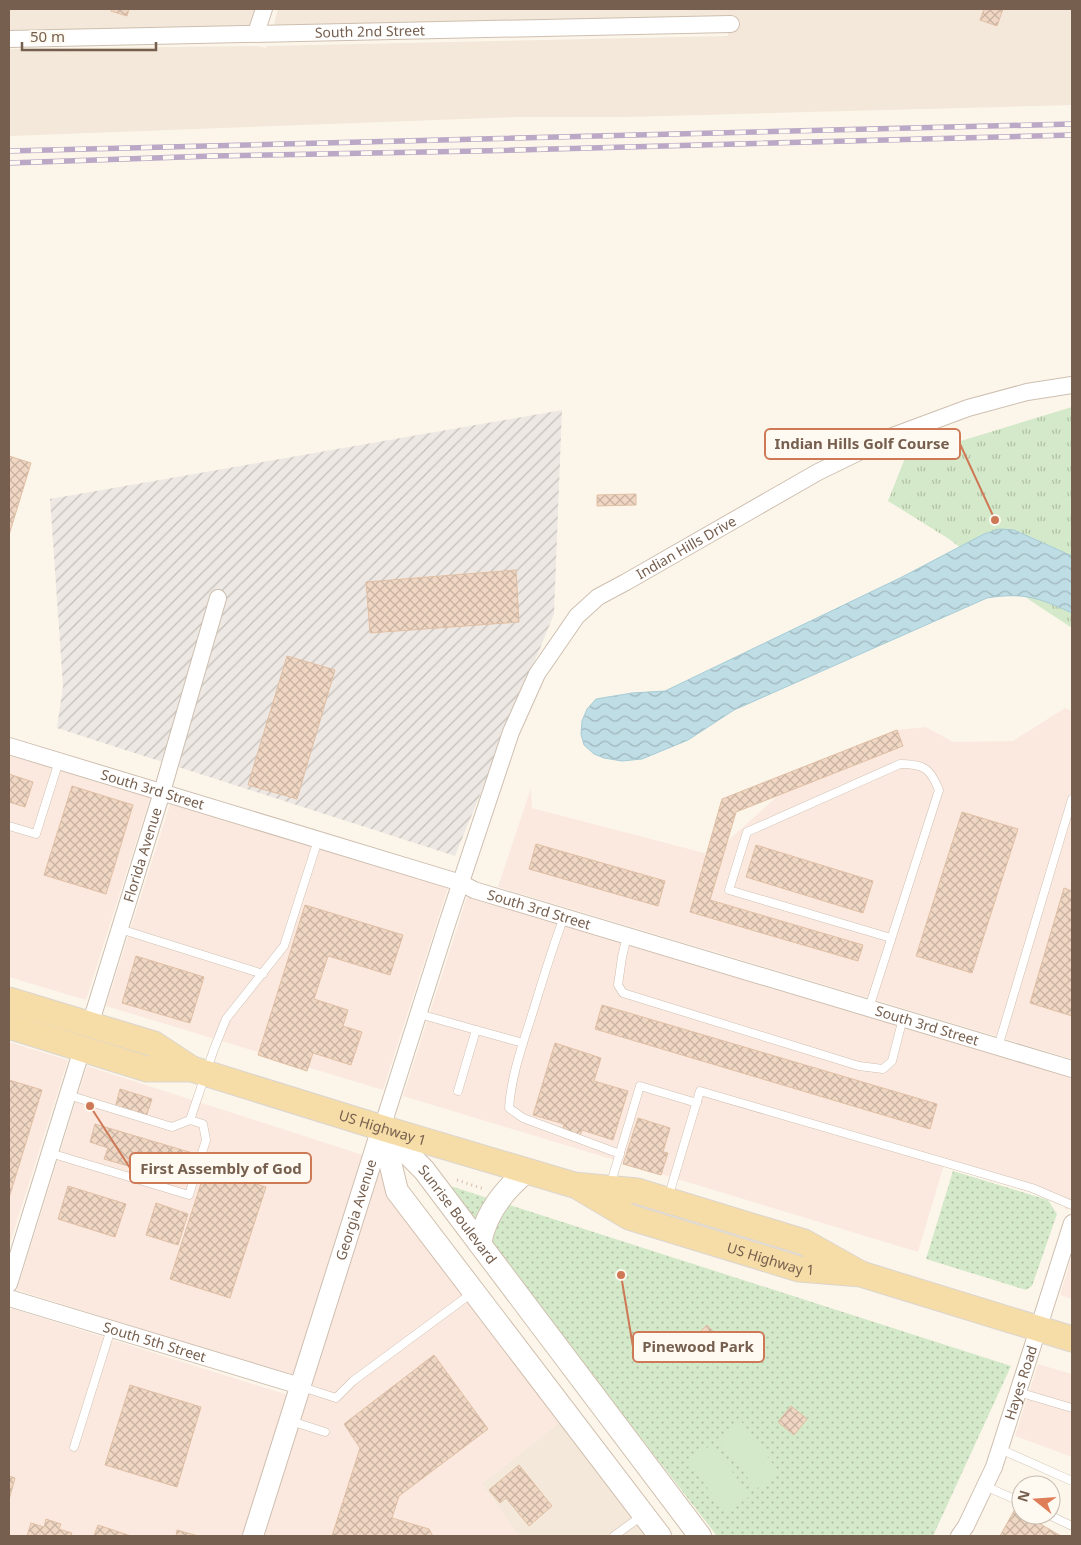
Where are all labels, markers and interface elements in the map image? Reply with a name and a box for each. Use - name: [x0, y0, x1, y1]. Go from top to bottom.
- scale bar: [22, 20, 156, 52]
- street label: South 2nd Street: [315, 20, 425, 42]
- text: 50 m: [30, 26, 65, 46]
- callout: Indian Hills Golf Course: [765, 429, 960, 459]
- text: Indian Hills Golf Course: [775, 433, 949, 453]
- street label: Indian Hills Drive: [633, 511, 739, 583]
- street label: South 3rd Street: [99, 764, 207, 814]
- street label: Florida Avenue: [119, 805, 166, 904]
- street label: South 3rd Street: [485, 885, 593, 933]
- street label: South 3rd Street: [873, 1001, 981, 1050]
- street label: US Highway 1: [337, 1105, 429, 1150]
- callout: First Assembly of God: [130, 1153, 311, 1183]
- street label: Georgia Avenue: [331, 1157, 381, 1263]
- text: First Assembly of God: [140, 1158, 302, 1178]
- street label: Sunrise Boulevard: [415, 1160, 501, 1267]
- street label: US Highway 1: [725, 1238, 815, 1279]
- street label: South 5th Street: [101, 1317, 208, 1366]
- callout: Pinewood Park: [633, 1332, 764, 1362]
- text: Pinewood Park: [642, 1336, 754, 1356]
- street label: Hayes Road: [1000, 1343, 1041, 1422]
- north arrow: [1011, 1475, 1061, 1525]
- text: N: [1012, 1488, 1034, 1504]

